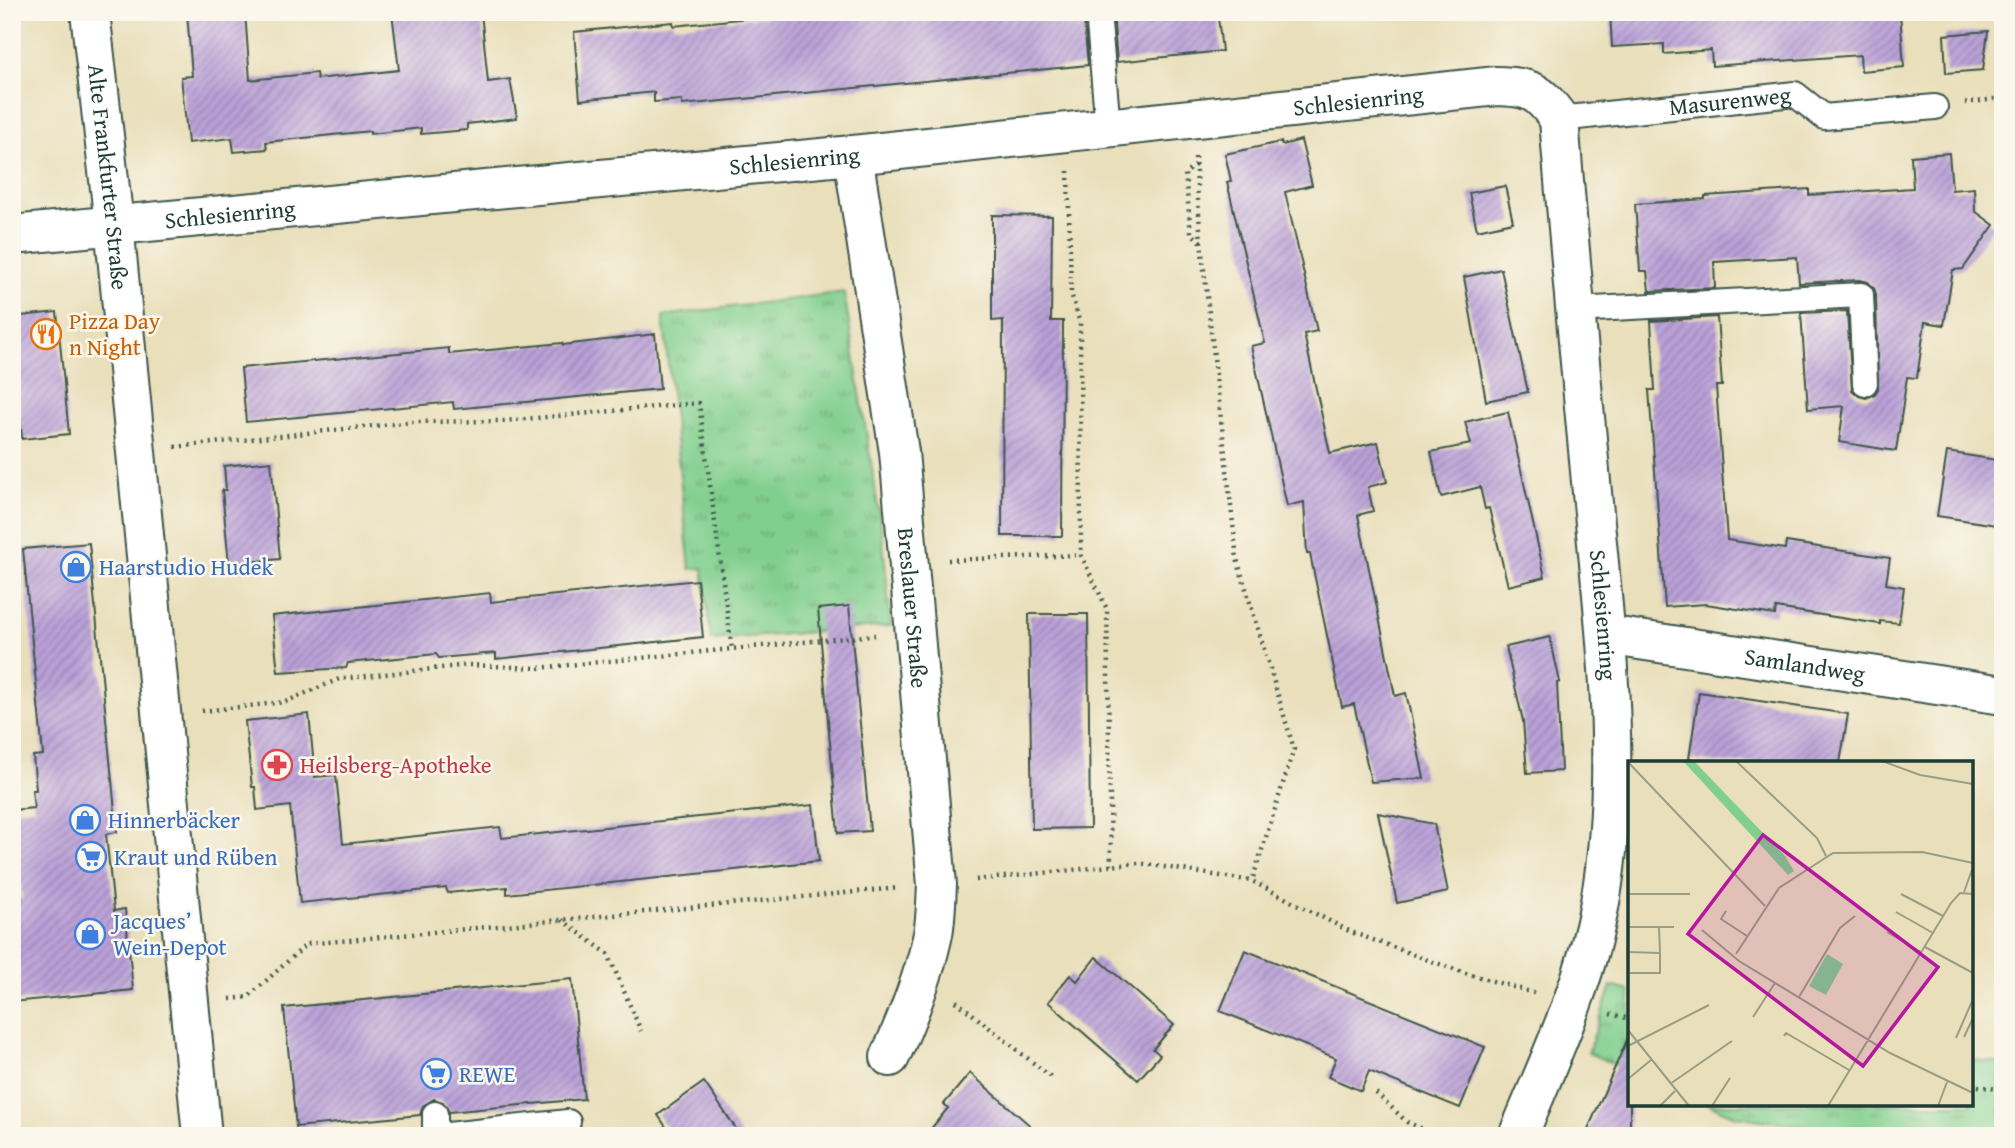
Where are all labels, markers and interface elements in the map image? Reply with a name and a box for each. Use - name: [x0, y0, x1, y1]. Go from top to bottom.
- street label: Alte Frankfurter Straße: [80, 62, 137, 291]
- street label: Schlesienring: [1291, 77, 1426, 124]
- street label: Masurenweg: [1667, 77, 1793, 123]
- street label: Schlesienring: [728, 137, 862, 183]
- street label: Schlesienring: [163, 191, 297, 236]
- place label: Pizza Day n Night: [69, 304, 161, 363]
- restaurant icon: Pizza Day n Night: [29, 317, 63, 351]
- street label: Breslauer Straße: [890, 526, 937, 689]
- street label: Schlesienring: [1582, 548, 1626, 682]
- shop icon: Haarstudio Hudek: [59, 550, 93, 584]
- place label: Haarstudio Hudek: [99, 550, 273, 583]
- street label: Samlandweg: [1742, 639, 1868, 690]
- pharmacy icon: Heilsberg-Apotheke: [260, 748, 294, 782]
- place label: Heilsberg-Apotheke: [300, 748, 492, 781]
- inset map: [1628, 761, 1973, 1106]
- shop icon: Hinnerbäcker: [68, 803, 102, 837]
- place label: Hinnerbäcker: [108, 803, 240, 836]
- supermarket icon: Kraut und Rüben: [74, 840, 108, 874]
- place label: Kraut und Rüben: [114, 840, 277, 873]
- place label: Jacques’ Wein-Depot: [110, 904, 227, 963]
- shop icon: Jacques’ Wein-Depot: [73, 917, 107, 951]
- supermarket icon: REWE: [419, 1057, 453, 1091]
- place label: REWE: [459, 1057, 515, 1090]

